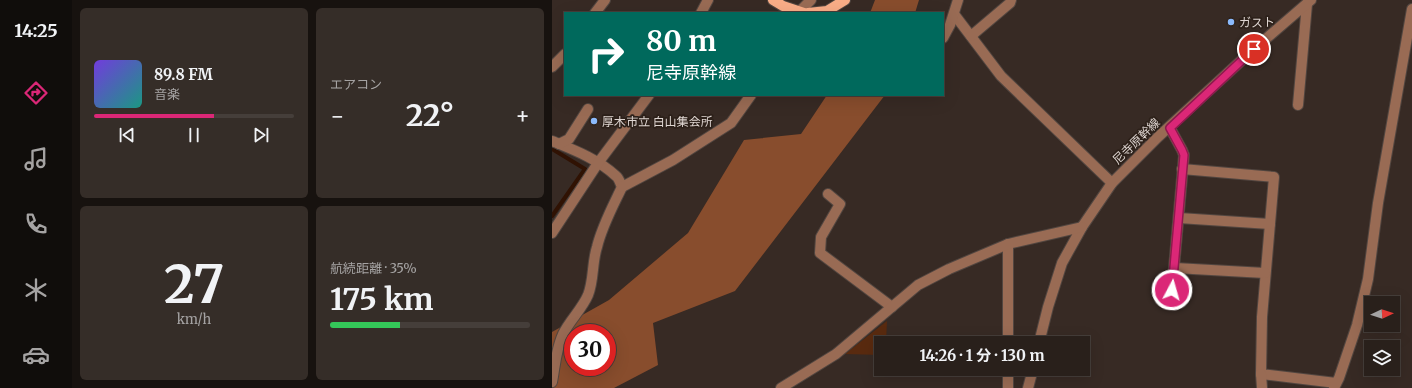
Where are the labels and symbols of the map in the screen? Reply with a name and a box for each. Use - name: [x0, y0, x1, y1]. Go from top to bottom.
- place label: ガスト: [1239, 15, 1275, 30]
- marker: ガスト: [1226, 17, 1236, 27]
- pin: [1237, 32, 1271, 66]
- place label: 厚木市立 白山集会所: [602, 114, 713, 129]
- street label: 尼寺原幹線: [1109, 115, 1163, 167]
- marker: 厚木市立 白山集会所: [589, 116, 599, 126]
- position arrow: [1151, 269, 1193, 311]
- north arrow: [1364, 296, 1400, 332]
- speed limit sign: 30: [564, 324, 616, 376]

